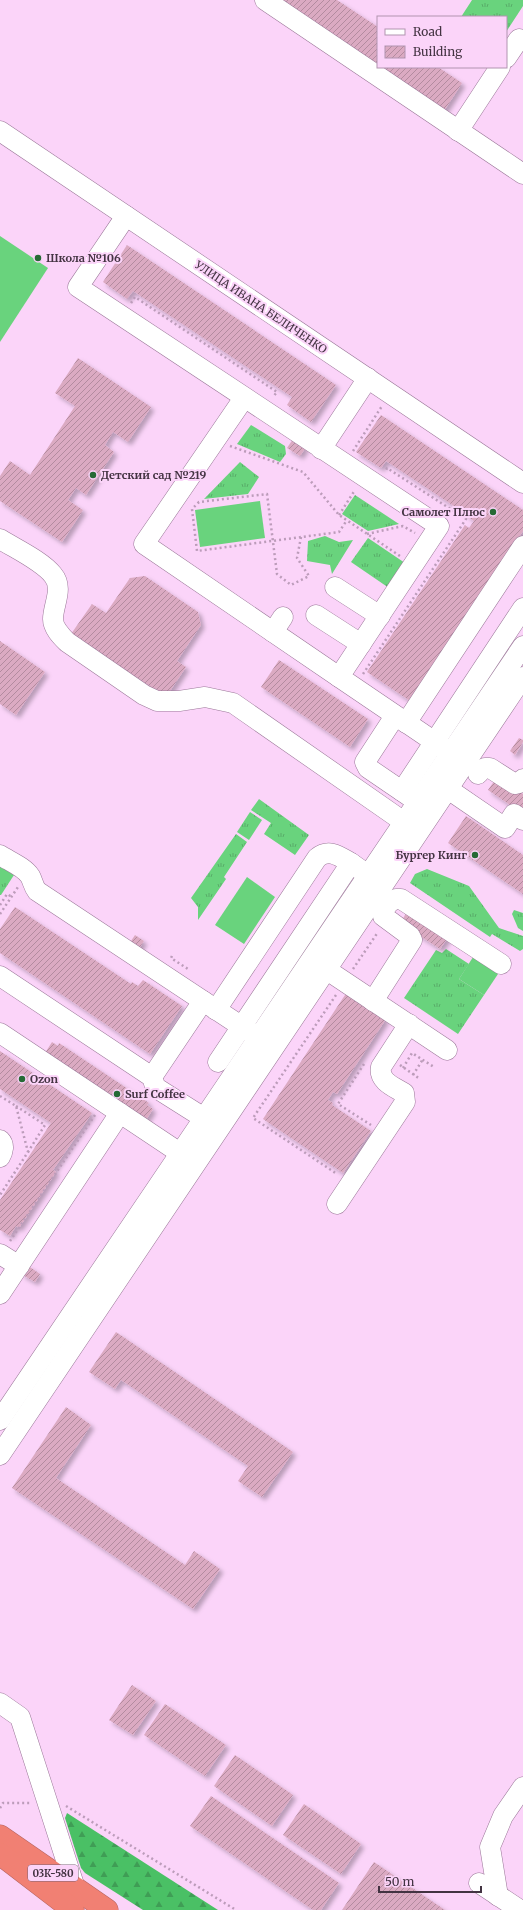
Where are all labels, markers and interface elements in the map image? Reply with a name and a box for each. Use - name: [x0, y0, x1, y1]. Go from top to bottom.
- legend: [377, 16, 507, 68]
- text: Road: [413, 24, 442, 39]
- text: Building: [413, 44, 463, 59]
- place label: Школа №106: [46, 251, 121, 265]
- marker: Школа №106: [33, 253, 43, 263]
- street label: УЛИЦА ИВАНА БЕЛИЧЕНКО: [191, 257, 330, 357]
- place label: Детский сад №219: [101, 468, 206, 482]
- marker: Детский сад №219: [88, 470, 98, 480]
- place label: Самолет Плюс: [402, 505, 485, 519]
- marker: Самолет Плюс: [488, 507, 498, 517]
- place label: Бургер Кинг: [395, 848, 467, 862]
- marker: Бургер Кинг: [470, 850, 480, 860]
- place label: Ozon: [30, 1072, 59, 1086]
- marker: Ozon: [17, 1074, 27, 1084]
- place label: Surf Coffee: [125, 1087, 185, 1101]
- marker: Surf Coffee: [112, 1089, 122, 1099]
- road number: 03К-580: [28, 1865, 78, 1881]
- scale bar: [379, 1868, 481, 1894]
- text: 50 m: [385, 1874, 414, 1889]

